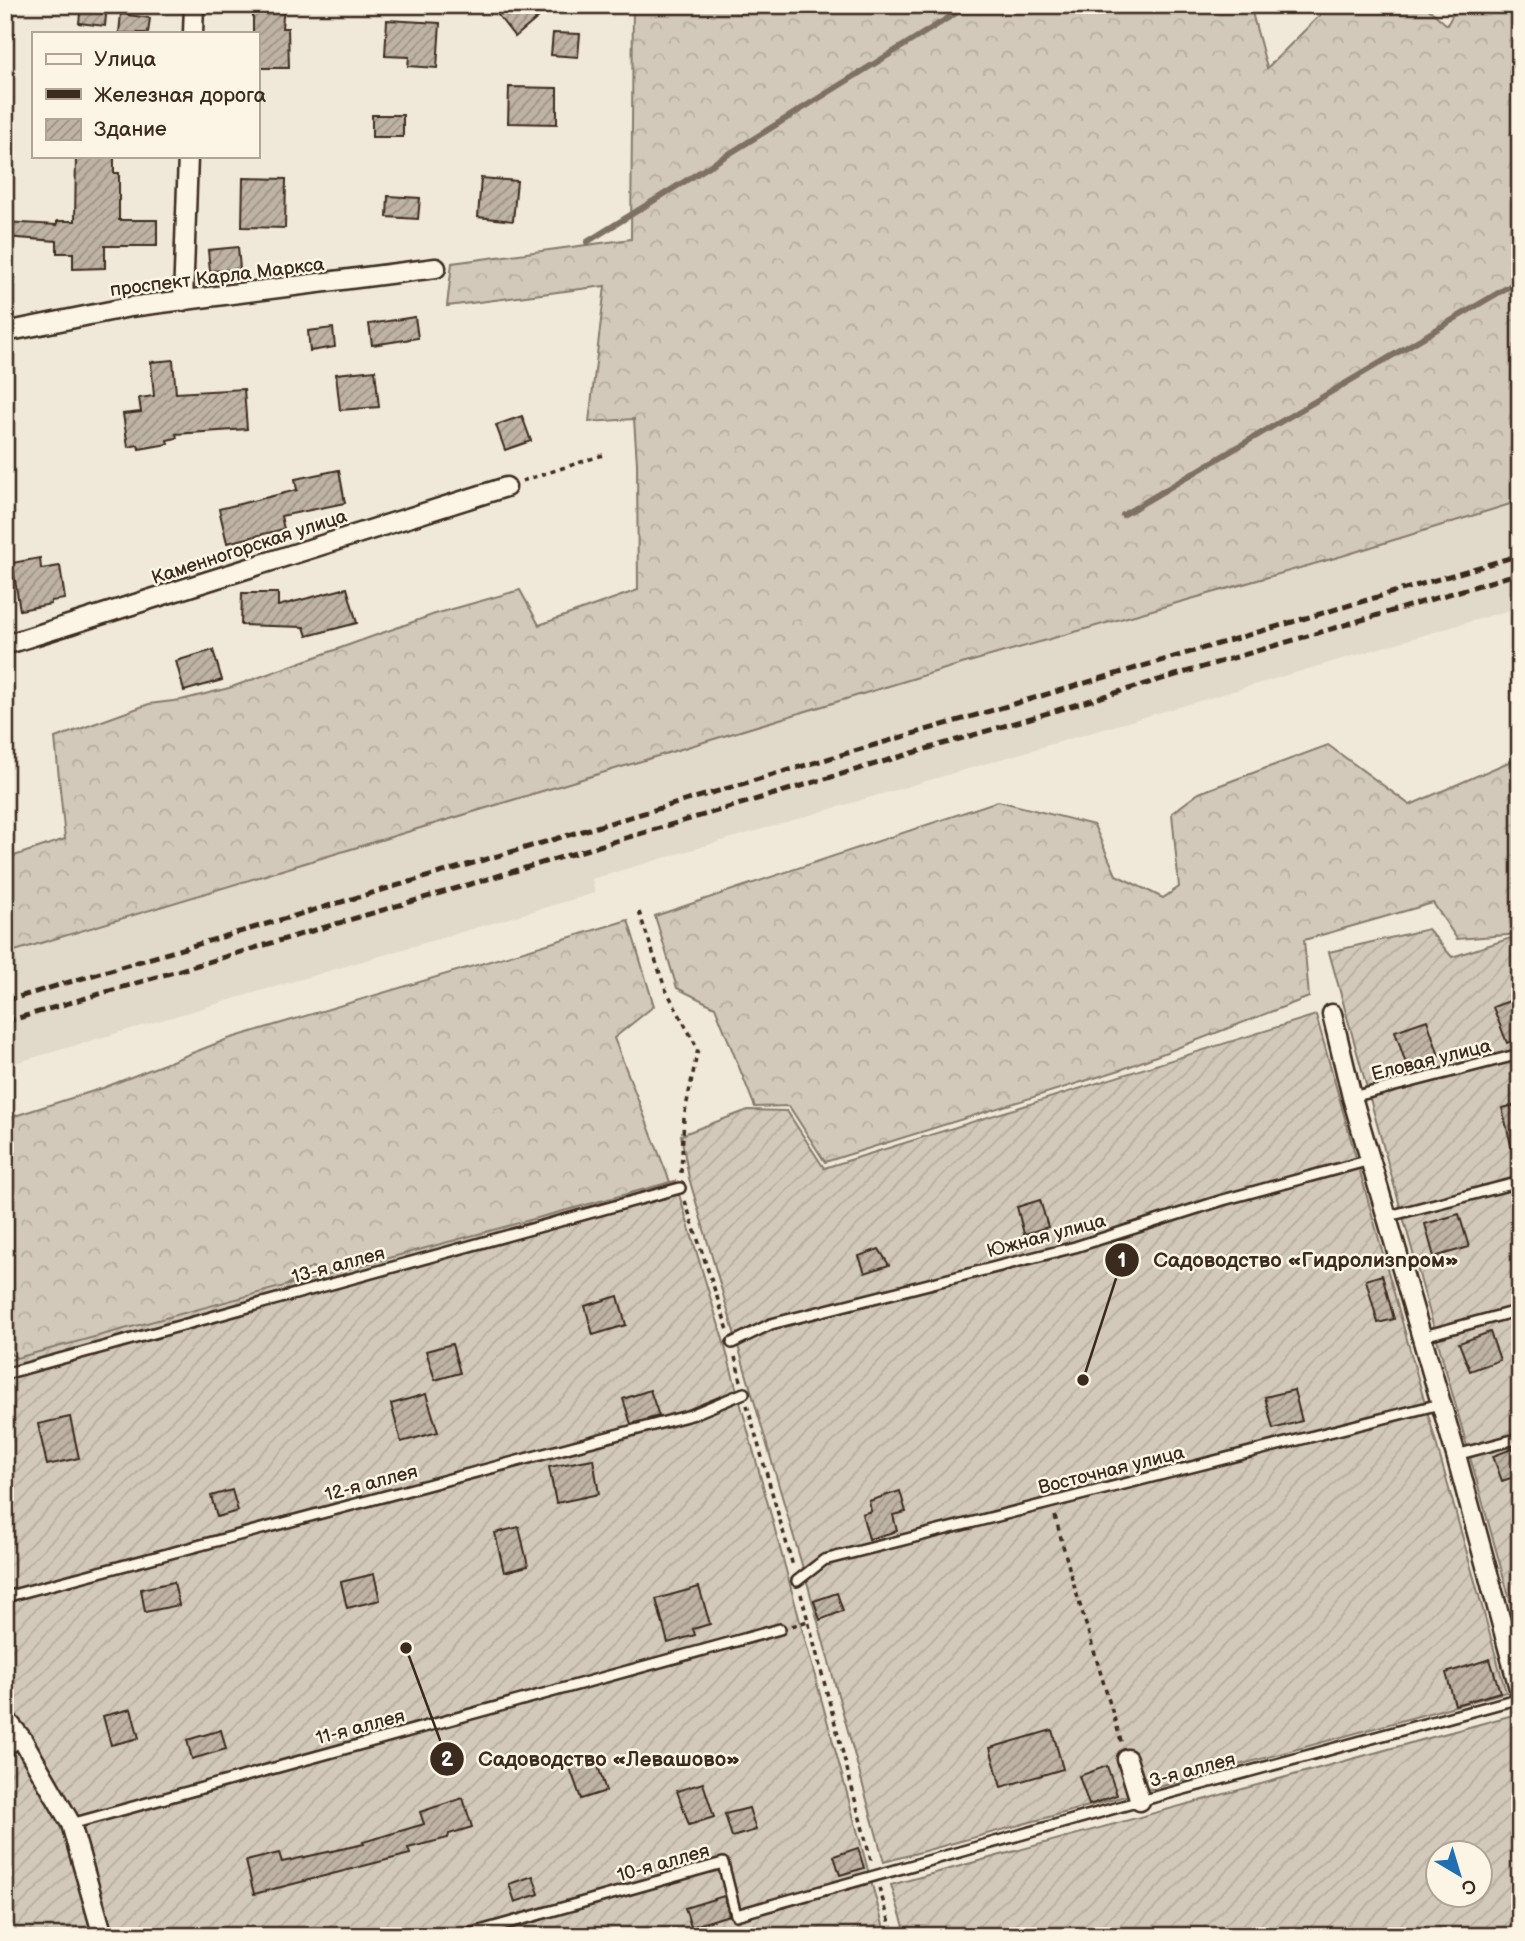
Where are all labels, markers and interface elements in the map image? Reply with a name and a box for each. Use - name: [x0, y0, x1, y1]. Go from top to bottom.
- legend: [32, 32, 259, 158]
- text: Улица: [94, 47, 157, 72]
- text: Железная дорога: [94, 83, 267, 108]
- text: Здание: [94, 117, 167, 142]
- street label: проспект Карла Маркса: [109, 253, 326, 302]
- street label: Каменногорская улица: [149, 505, 350, 590]
- street label: Еловая улица: [1369, 1034, 1494, 1086]
- street label: Южная улица: [984, 1210, 1108, 1263]
- callout: Садоводство «Гидролизпром»: [1104, 1239, 1473, 1281]
- street label: 13-я аллея: [289, 1242, 388, 1289]
- text: 1: [1118, 1248, 1126, 1273]
- text: Садоводство «Гидролизпром»: [1153, 1248, 1459, 1273]
- street label: Восточная улица: [1036, 1441, 1187, 1500]
- street label: 12-я аллея: [322, 1460, 420, 1507]
- street label: 11-я аллея: [313, 1705, 407, 1750]
- callout: Садоводство «Левашово»: [429, 1738, 754, 1780]
- text: 2: [441, 1747, 454, 1772]
- text: Садоводство «Левашово»: [478, 1747, 740, 1772]
- street label: 3-я аллея: [1147, 1748, 1238, 1793]
- street label: 10-я аллея: [615, 1839, 712, 1888]
- north arrow: [1424, 1840, 1494, 1910]
- text: С: [1456, 1873, 1481, 1899]

